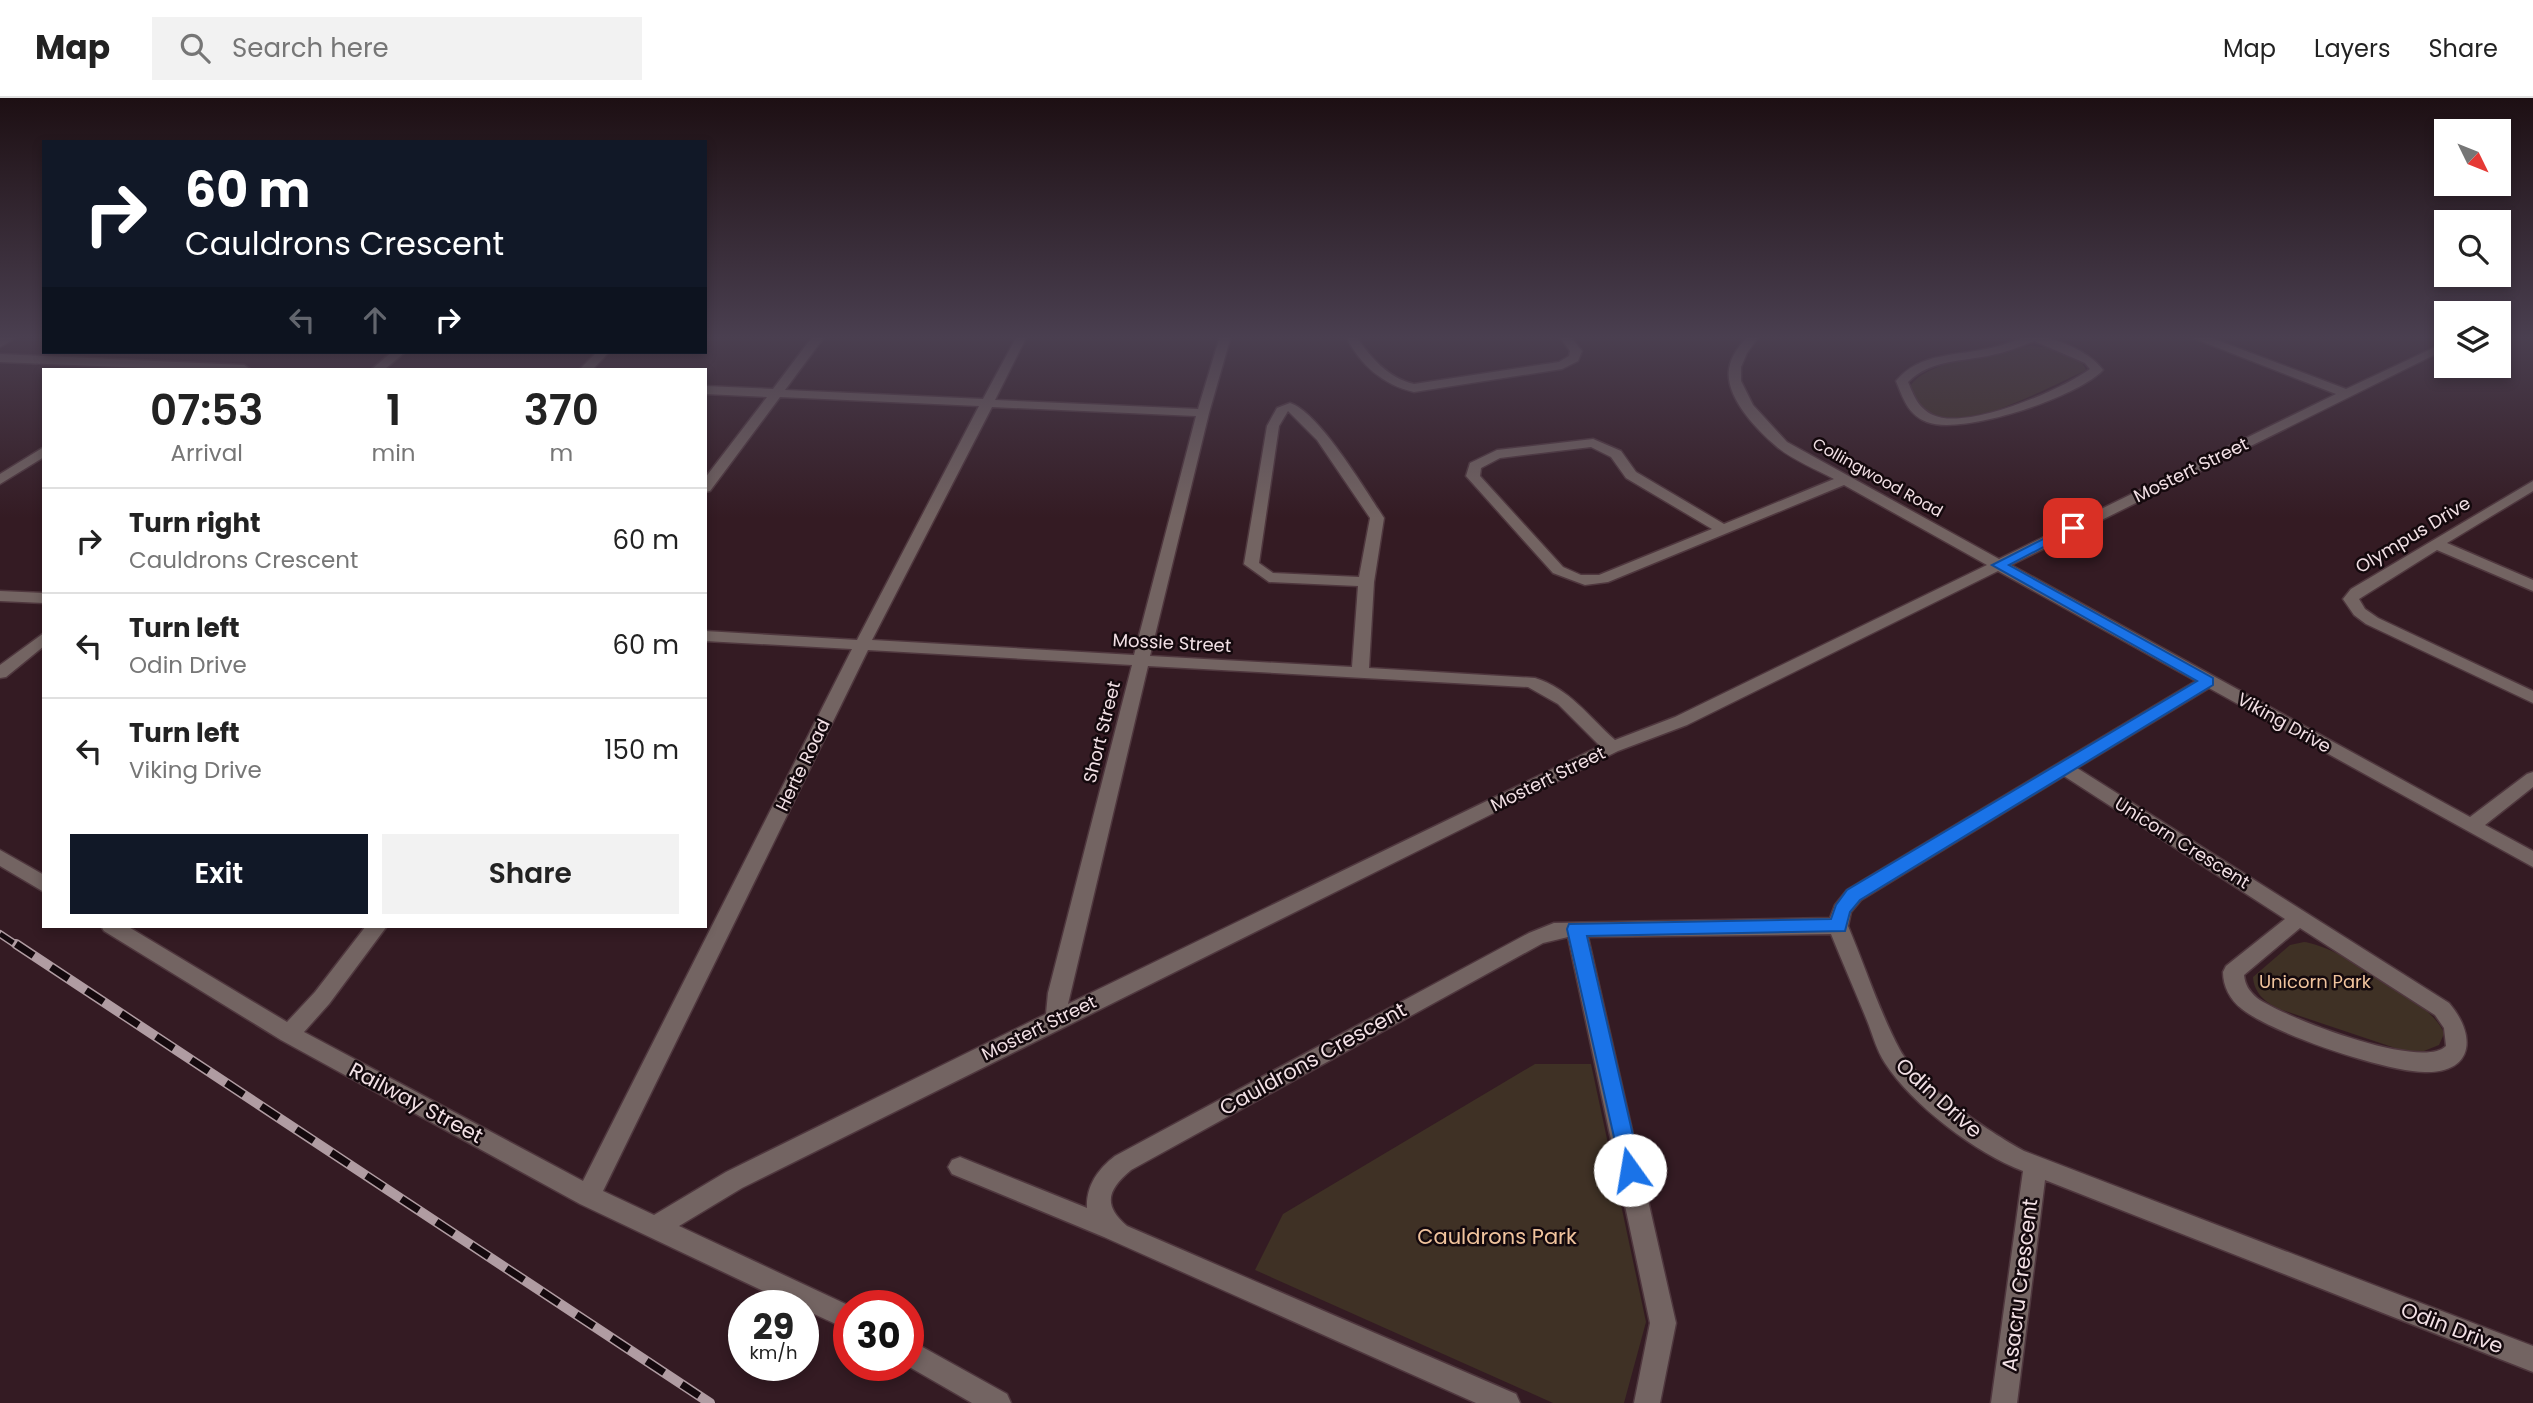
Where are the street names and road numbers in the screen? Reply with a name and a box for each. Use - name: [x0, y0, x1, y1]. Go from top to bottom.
- street label: Mostert Street: [2129, 431, 2252, 508]
- street label: Collingwood Road: [1808, 432, 1947, 523]
- street label: Olympus Drive: [2350, 490, 2475, 579]
- street label: Mossie Street: [1112, 627, 1232, 658]
- street label: Short Street: [1077, 678, 1126, 786]
- street label: Viking Drive: [2233, 686, 2336, 759]
- street label: Herte Road: [769, 715, 836, 815]
- street label: Mostert Street: [1486, 740, 1609, 817]
- street label: Unicorn Crescent: [2110, 791, 2255, 894]
- street label: Mostert Street: [977, 989, 1100, 1066]
- street label: Cauldrons Crescent: [1214, 995, 1411, 1122]
- street label: Odin Drive: [1890, 1051, 1989, 1144]
- street label: Railway Street: [344, 1055, 488, 1150]
- street label: Asacru Crescent: [1995, 1197, 2044, 1373]
- street label: Odin Drive: [2397, 1295, 2508, 1360]

